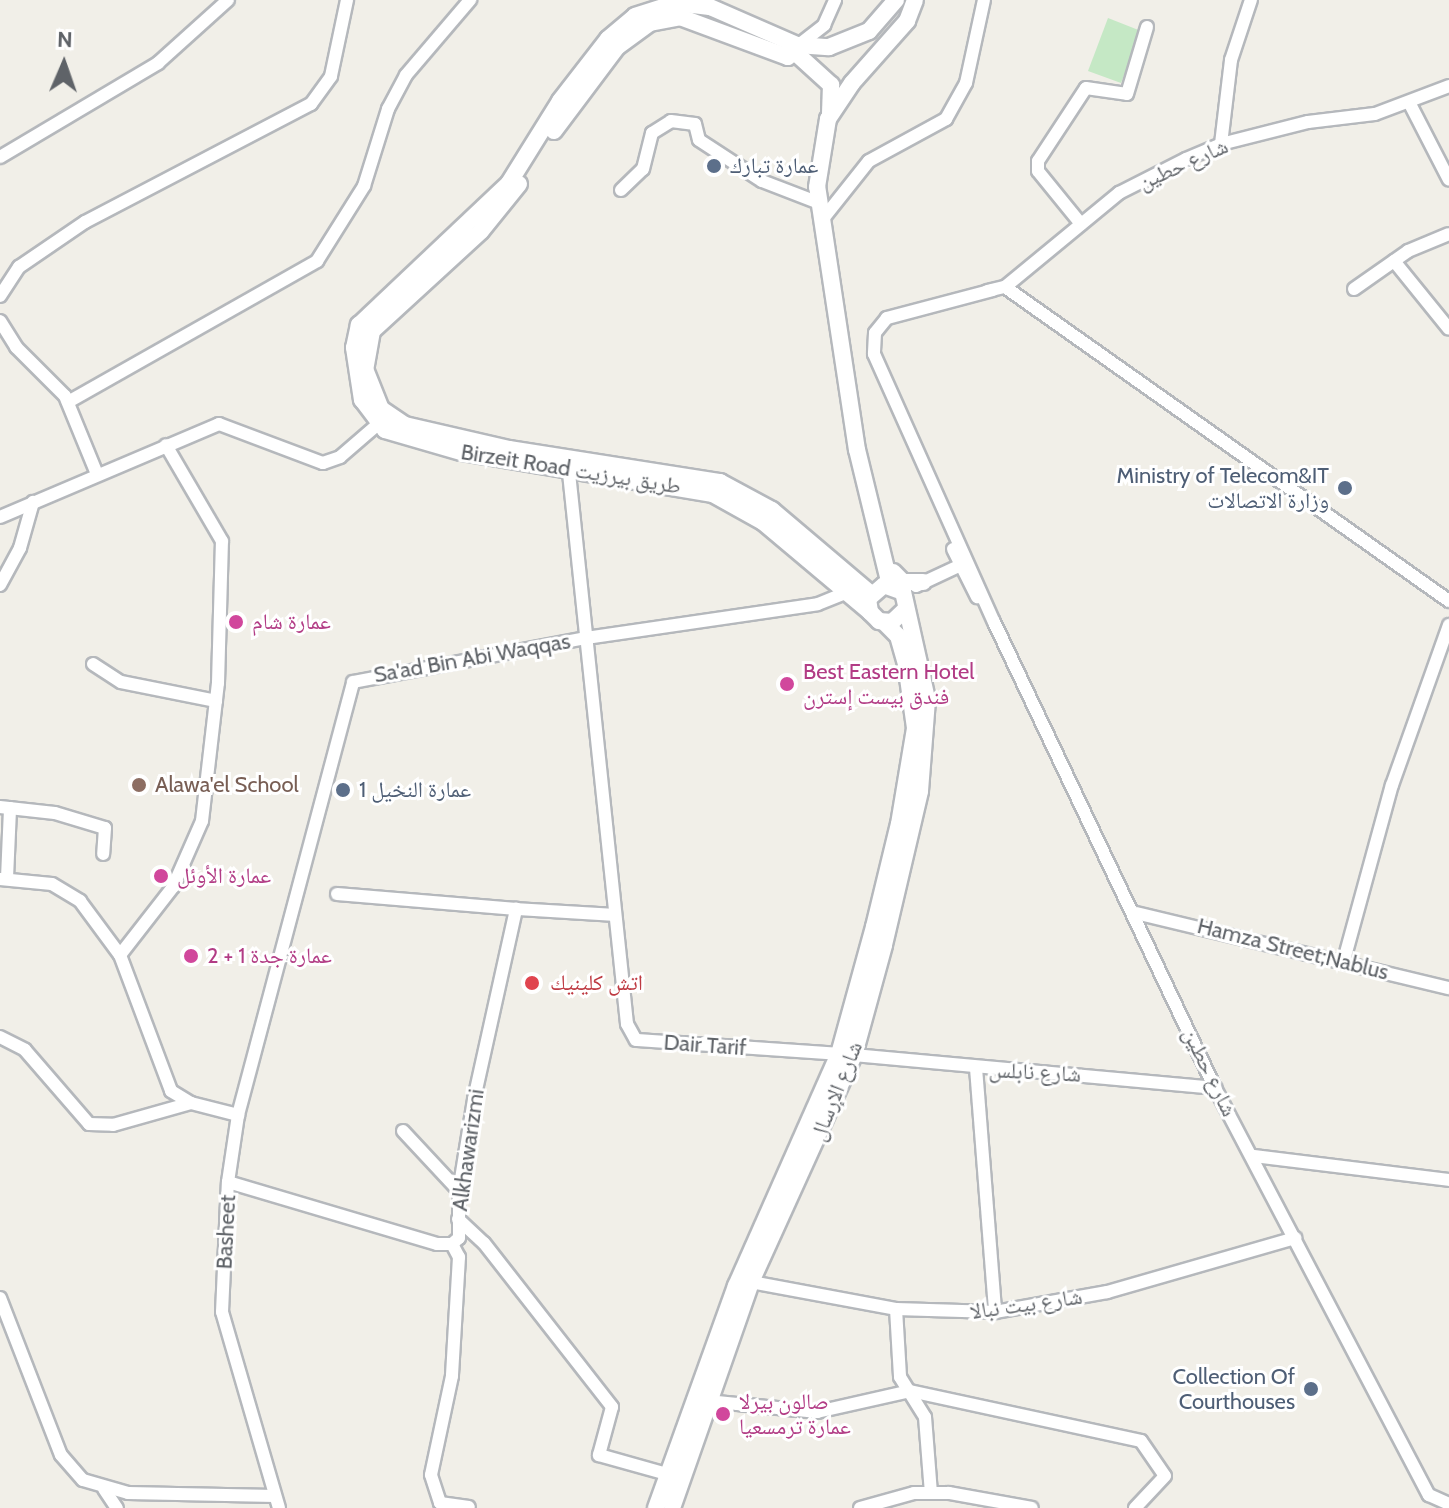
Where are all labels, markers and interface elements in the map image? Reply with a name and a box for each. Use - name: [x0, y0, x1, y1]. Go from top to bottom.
- north arrow: [24, 24, 104, 104]
- text: N: [57, 26, 73, 53]
- street label: شارع حطين: [1134, 133, 1232, 195]
- place label: عمارة تبارك: [730, 153, 818, 179]
- marker: عمارة تبارك: [705, 157, 723, 175]
- street label: Birzeit Road طريق بيرزيت: [459, 439, 683, 499]
- place label: Ministry of Telecom&IT وزارة الاتصالات: [1117, 462, 1329, 514]
- marker: Ministry of Telecom&IT وزارة الاتصالات: [1336, 479, 1354, 497]
- place label: عمارة شام: [252, 609, 331, 635]
- marker: عمارة شام: [227, 613, 245, 631]
- street label: Sa'ad Bin Abi Waqqas: [372, 628, 572, 688]
- place label: Best Eastern Hotel فندق بيست إسترن: [803, 658, 974, 710]
- marker: Best Eastern Hotel فندق بيست إسترن: [778, 675, 796, 693]
- place label: Alawa'el School: [155, 772, 299, 798]
- marker: Alawa'el School: [130, 776, 148, 794]
- place label: عمارة النخيل 1: [359, 777, 471, 803]
- marker: عمارة النخيل 1: [334, 781, 352, 799]
- place label: عمارة الأوئل: [177, 863, 271, 889]
- marker: عمارة الأوئل: [152, 867, 170, 885]
- street label: Hamza Street;Nablus: [1195, 912, 1391, 986]
- place label: عمارة جدة 1 + 2: [207, 943, 332, 969]
- marker: عمارة جدة 1 + 2: [182, 947, 200, 965]
- place label: اتش كلينيك: [550, 970, 643, 996]
- marker: اتش كلينيك: [521, 972, 543, 994]
- street label: شارع حطين: [1177, 1023, 1243, 1121]
- street label: Dair Tarif: [663, 1029, 747, 1061]
- street label: شارع الإرسال: [804, 1037, 868, 1145]
- street label: شارع نابلس: [988, 1056, 1082, 1088]
- street label: Alkhawarizmi: [446, 1087, 490, 1213]
- street label: Basheet: [211, 1194, 241, 1270]
- street label: شارع بيت نبالا: [968, 1283, 1084, 1325]
- place label: Collection Of Courthouses: [1173, 1363, 1295, 1414]
- marker: Collection Of Courthouses: [1302, 1380, 1320, 1398]
- place label: صالون بيرلا عمارة ترمسعيا: [739, 1388, 851, 1440]
- marker: صالون بيرلا عمارة ترمسعيا: [714, 1405, 732, 1423]

